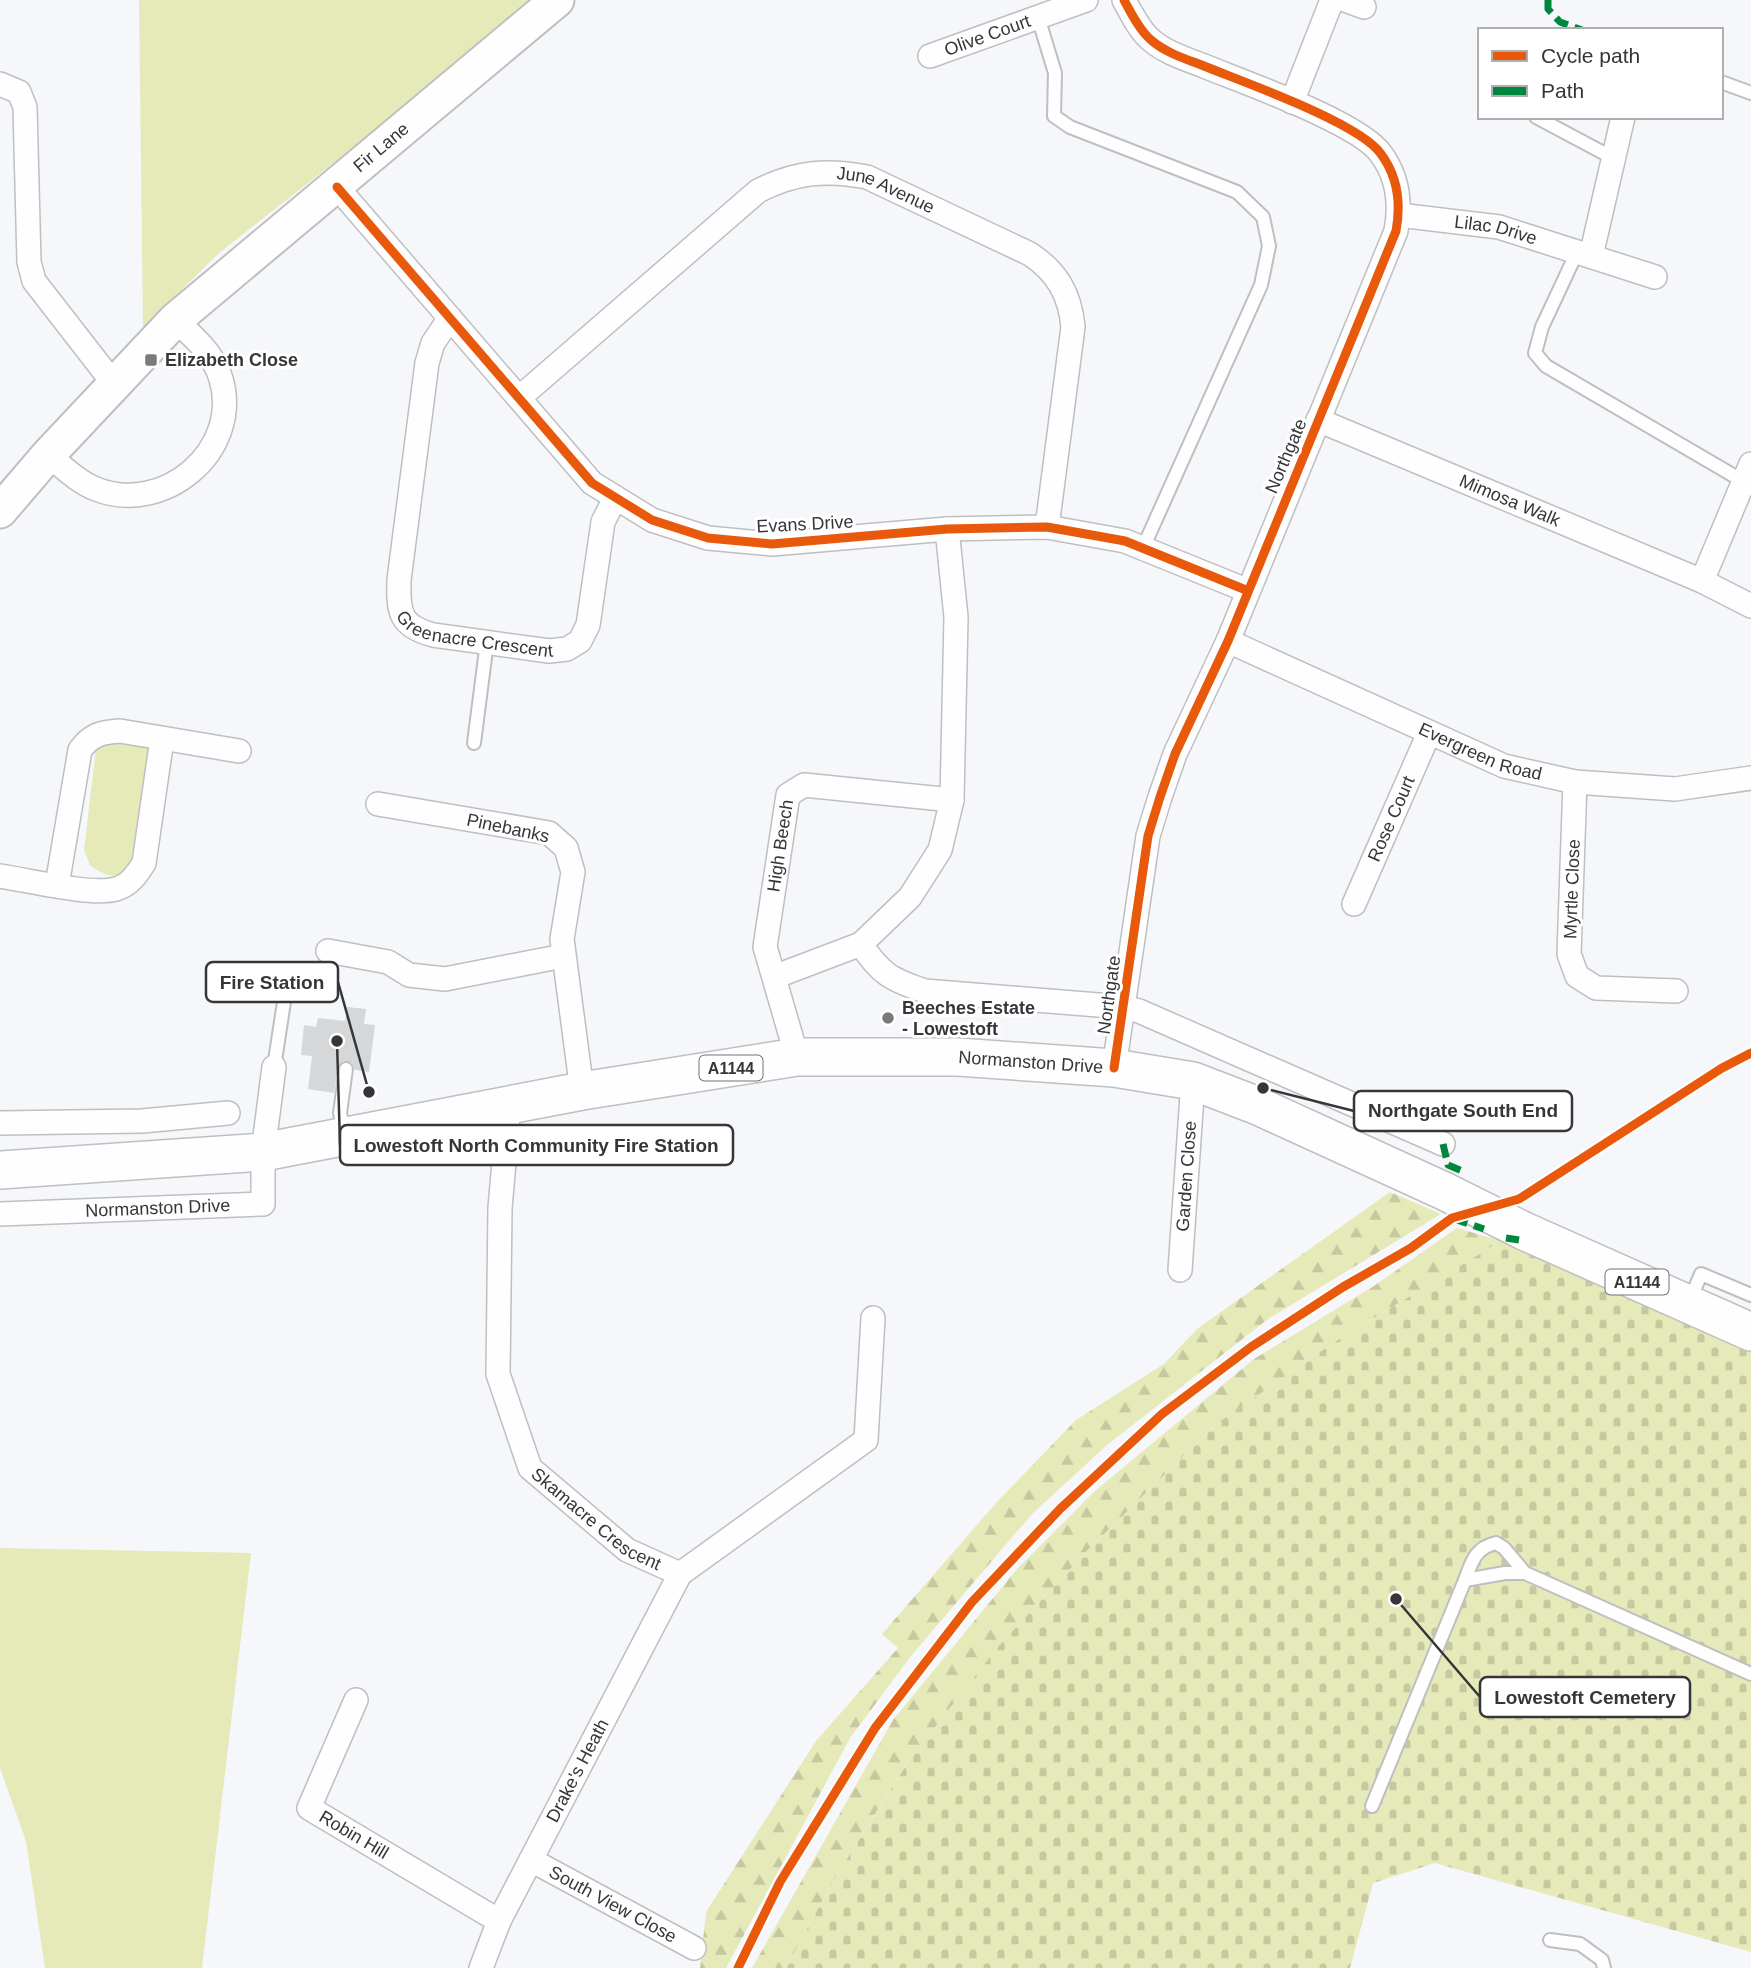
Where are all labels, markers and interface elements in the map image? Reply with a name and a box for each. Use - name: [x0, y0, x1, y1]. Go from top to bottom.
- street label: Olive Court: [942, 11, 1033, 60]
- legend: [1478, 28, 1723, 119]
- text: Cycle path: [1541, 44, 1640, 67]
- text: Path: [1541, 79, 1584, 102]
- street label: Fir Lane: [349, 118, 413, 176]
- street label: June Avenue: [836, 163, 938, 217]
- street label: Lilac Drive: [1453, 212, 1539, 249]
- place label: Elizabeth Close: [165, 350, 298, 370]
- marker: Elizabeth Close: [143, 352, 159, 368]
- street label: Northgate: [1261, 416, 1311, 496]
- street label: Mimosa Walk: [1456, 470, 1564, 531]
- street label: Evans Drive: [756, 511, 854, 537]
- street label: Greenacre Crescent: [392, 607, 554, 661]
- street label: Evergreen Road: [1416, 719, 1544, 784]
- street label: Rose Court: [1364, 773, 1419, 865]
- street label: High Beech: [763, 798, 797, 893]
- street label: Pinebanks: [465, 809, 551, 847]
- street label: Myrtle Close: [1560, 839, 1584, 939]
- street label: Northgate: [1094, 954, 1124, 1036]
- callout: Fire Station: [206, 962, 338, 1002]
- text: Fire Station: [220, 972, 324, 993]
- place label: Beeches Estate - Lowestoft: [902, 998, 1035, 1039]
- marker: Beeches Estate - Lowestoft: [880, 1010, 896, 1026]
- street label: Normanston Drive: [958, 1047, 1104, 1077]
- road number: A1144: [700, 1056, 762, 1080]
- callout: Northgate South End: [1354, 1091, 1572, 1131]
- text: Northgate South End: [1368, 1100, 1558, 1121]
- street label: Garden Close: [1173, 1120, 1200, 1232]
- callout: Lowestoft North Community Fire Station: [340, 1125, 733, 1165]
- text: Lowestoft North Community Fire Station: [353, 1135, 719, 1156]
- street label: Normanston Drive: [85, 1195, 231, 1221]
- road number: A1144: [1606, 1270, 1668, 1294]
- street label: Skamacre Crescent: [528, 1464, 664, 1574]
- callout: Lowestoft Cemetery: [1480, 1677, 1690, 1717]
- text: Lowestoft Cemetery: [1494, 1687, 1676, 1708]
- street label: Drake's Heath: [542, 1716, 613, 1826]
- street label: Robin Hill: [316, 1806, 392, 1863]
- street label: South View Close: [546, 1862, 680, 1947]

